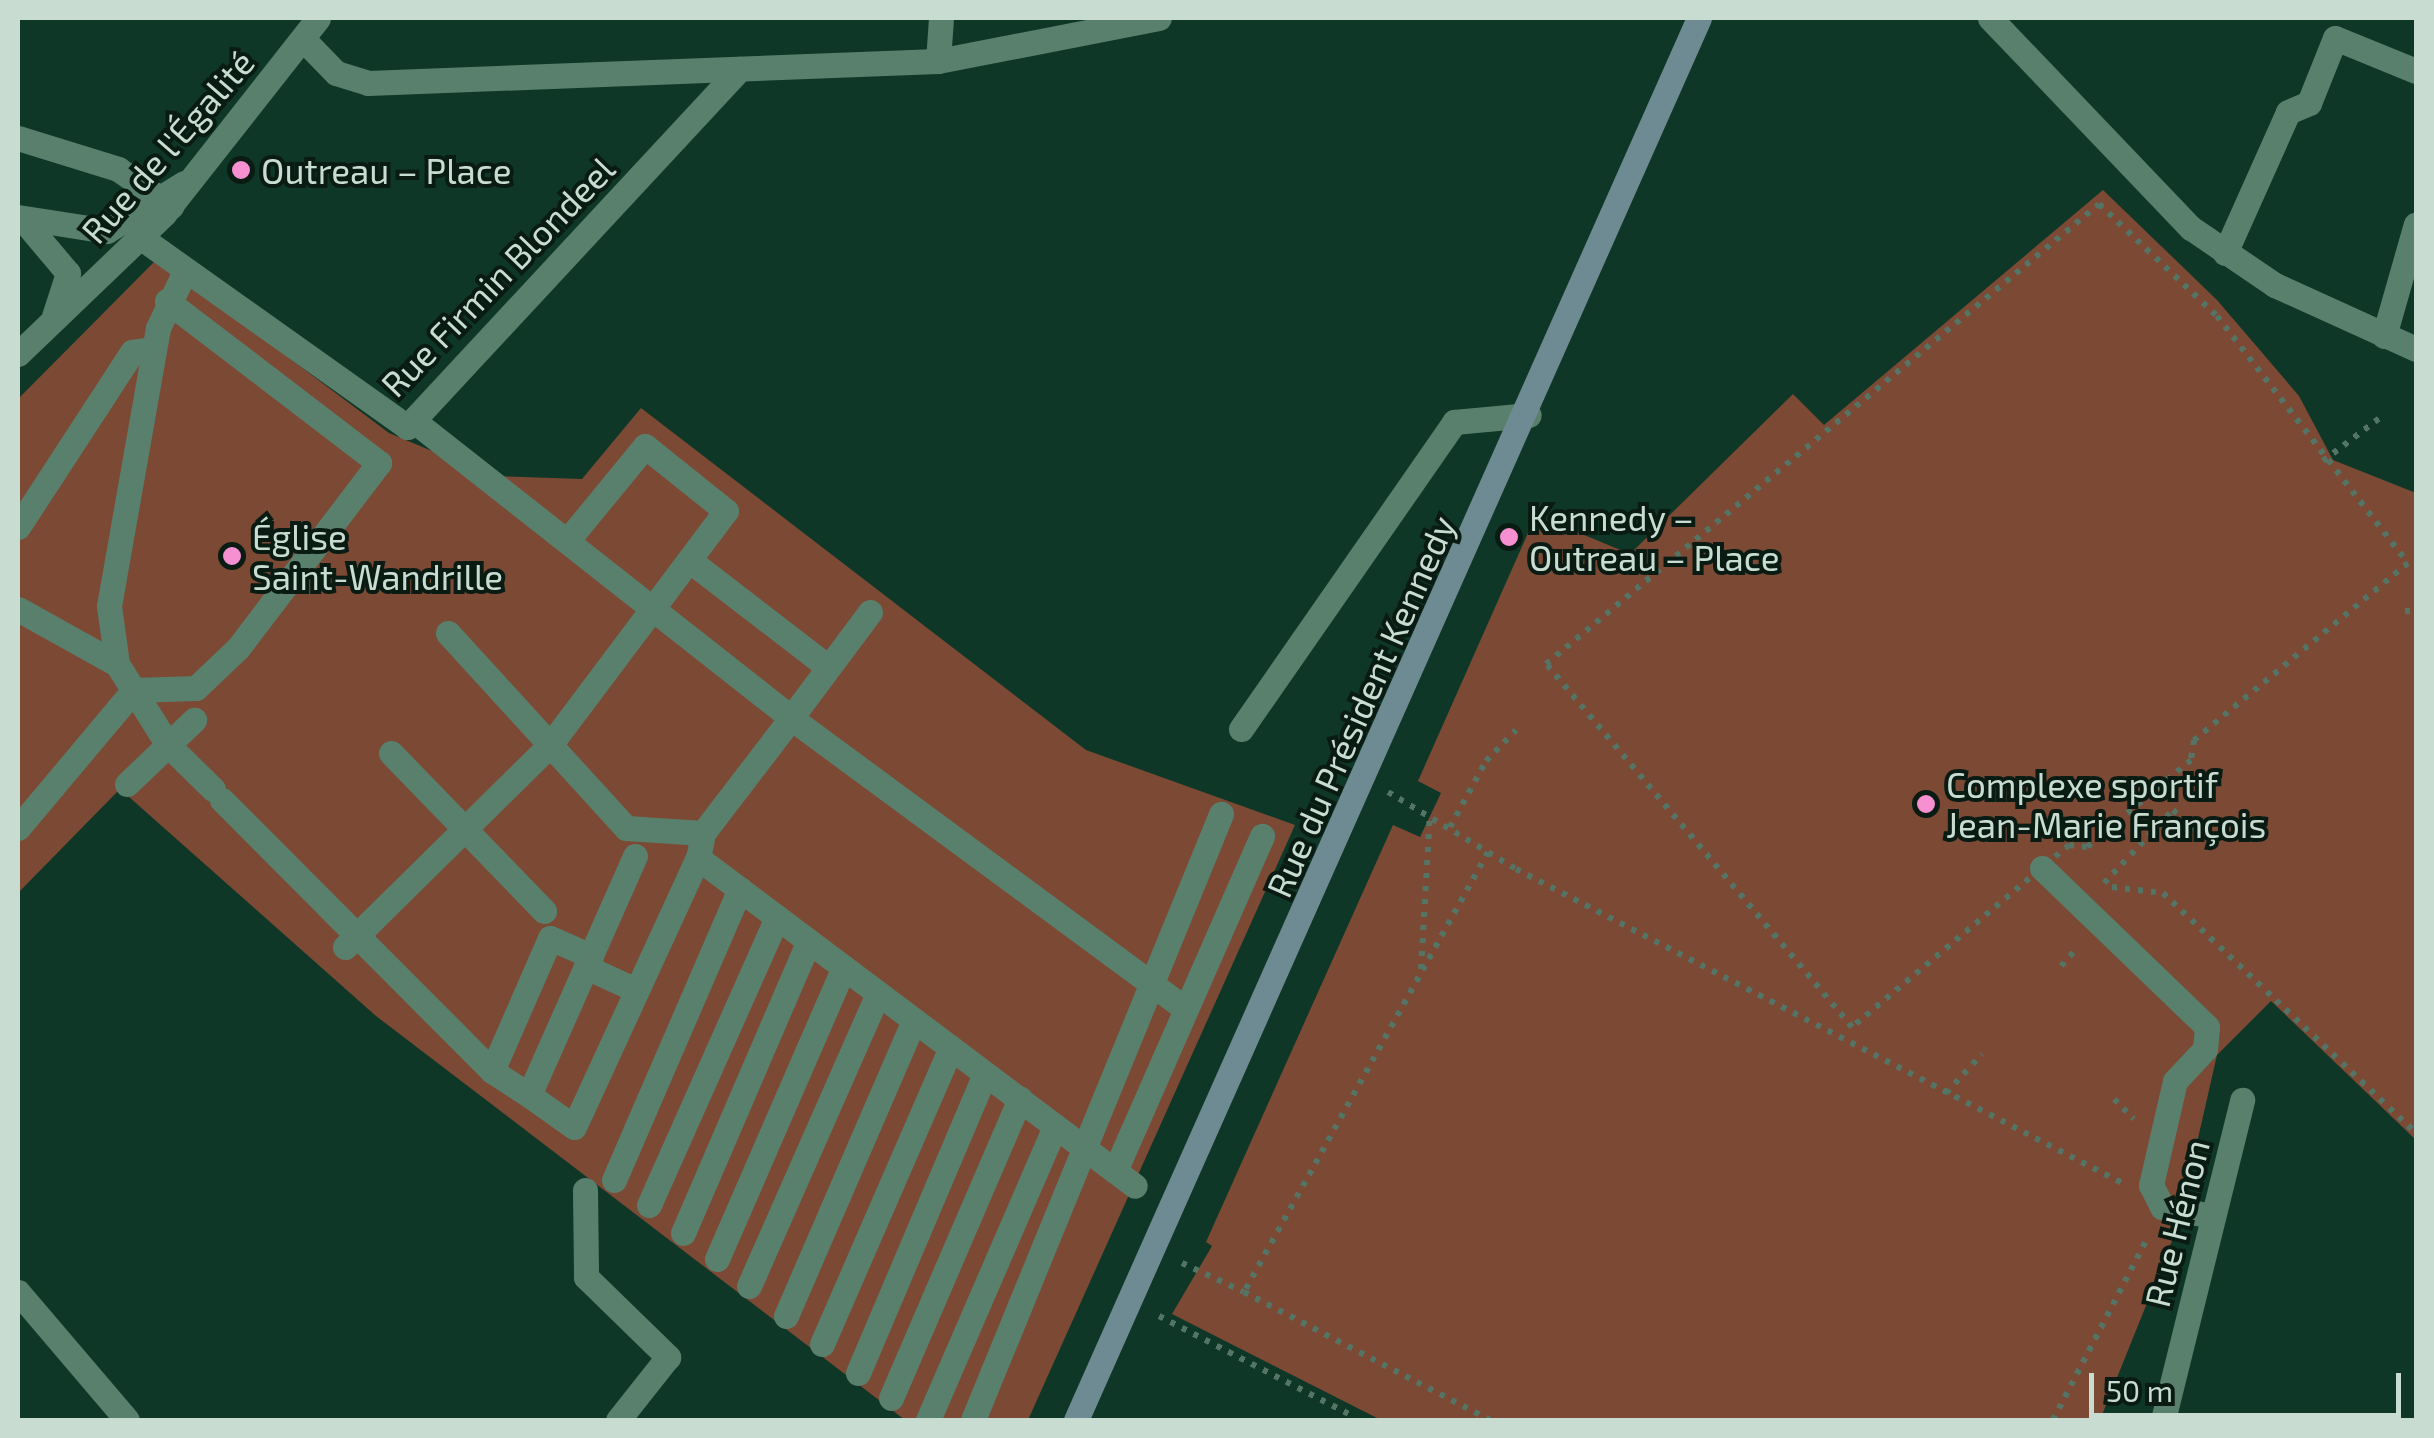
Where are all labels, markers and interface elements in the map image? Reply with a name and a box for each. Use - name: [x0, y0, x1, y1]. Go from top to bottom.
- street label: Rue de l'Égalité: [72, 41, 262, 251]
- street label: Rue Firmin Blondeel: [372, 147, 622, 405]
- place label: Outreau – Place: [261, 149, 511, 191]
- marker: Outreau – Place: [230, 159, 252, 181]
- place label: Kennedy – Outreau – Place: [1529, 496, 1779, 578]
- street label: Rue du Président Kennedy: [1257, 509, 1463, 903]
- place label: Église Saint-Wandrille: [252, 515, 503, 597]
- marker: Kennedy – Outreau – Place: [1498, 526, 1520, 548]
- marker: Église Saint-Wandrille: [221, 545, 243, 567]
- place label: Complexe sportif Jean-Marie François: [1946, 763, 2266, 845]
- marker: Complexe sportif Jean-Marie François: [1915, 793, 1937, 815]
- street label: Rue Hénon: [2135, 1135, 2217, 1311]
- scale bar: [2094, 1353, 2406, 1415]
- text: 50 m: [2106, 1372, 2173, 1408]

